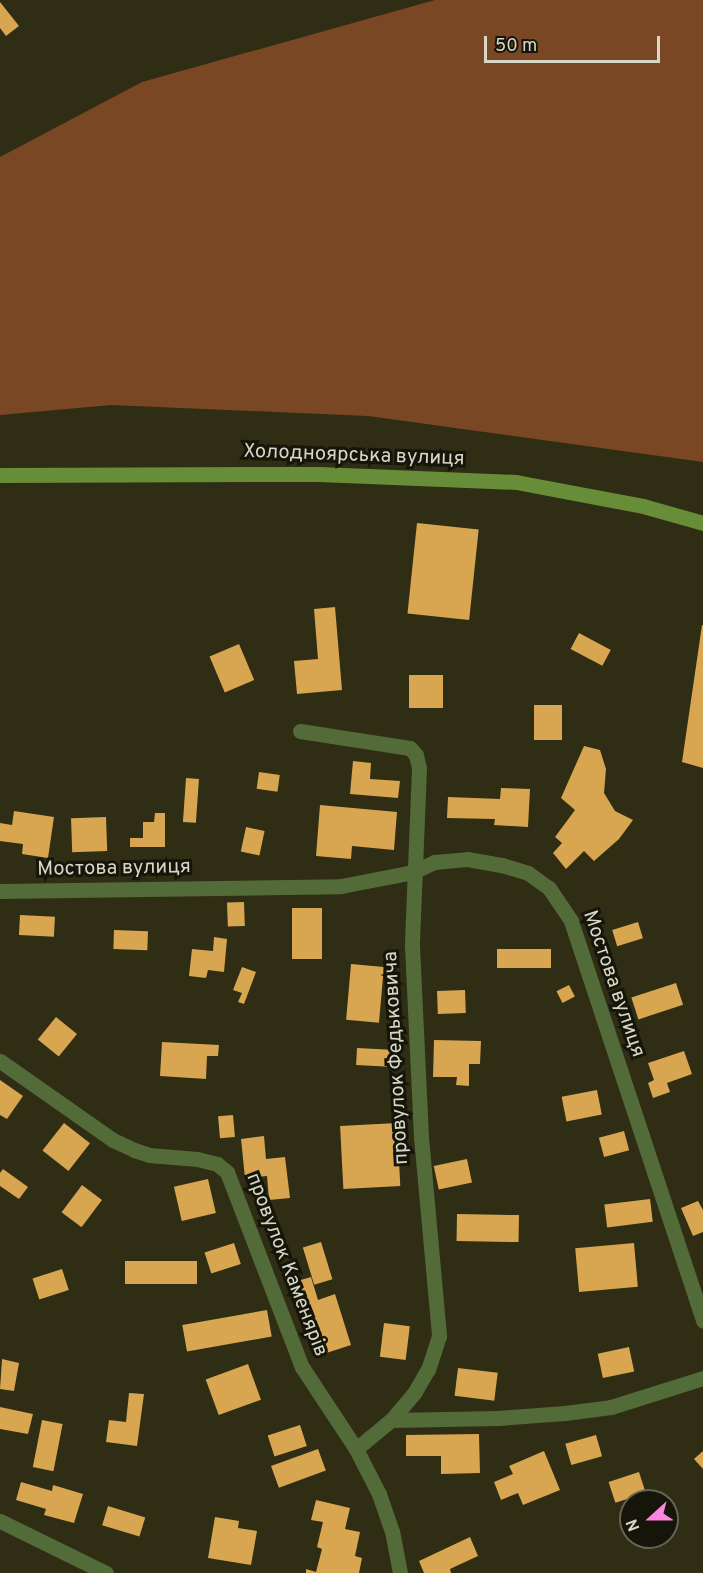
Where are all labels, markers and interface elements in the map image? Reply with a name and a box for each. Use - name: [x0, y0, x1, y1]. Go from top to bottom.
- scale bar: [487, 24, 662, 62]
- text: 50 m: [495, 35, 537, 58]
- street label: Холодноярська вулиця: [243, 440, 465, 472]
- street label: Мостова вулиця: [37, 856, 191, 882]
- street label: Мостова вулиця: [577, 908, 649, 1060]
- street label: провулок Федьковича: [379, 951, 415, 1165]
- street label: провулок Каменярів: [240, 1170, 332, 1360]
- north arrow: [619, 1489, 679, 1549]
- text: N: [623, 1516, 645, 1534]

